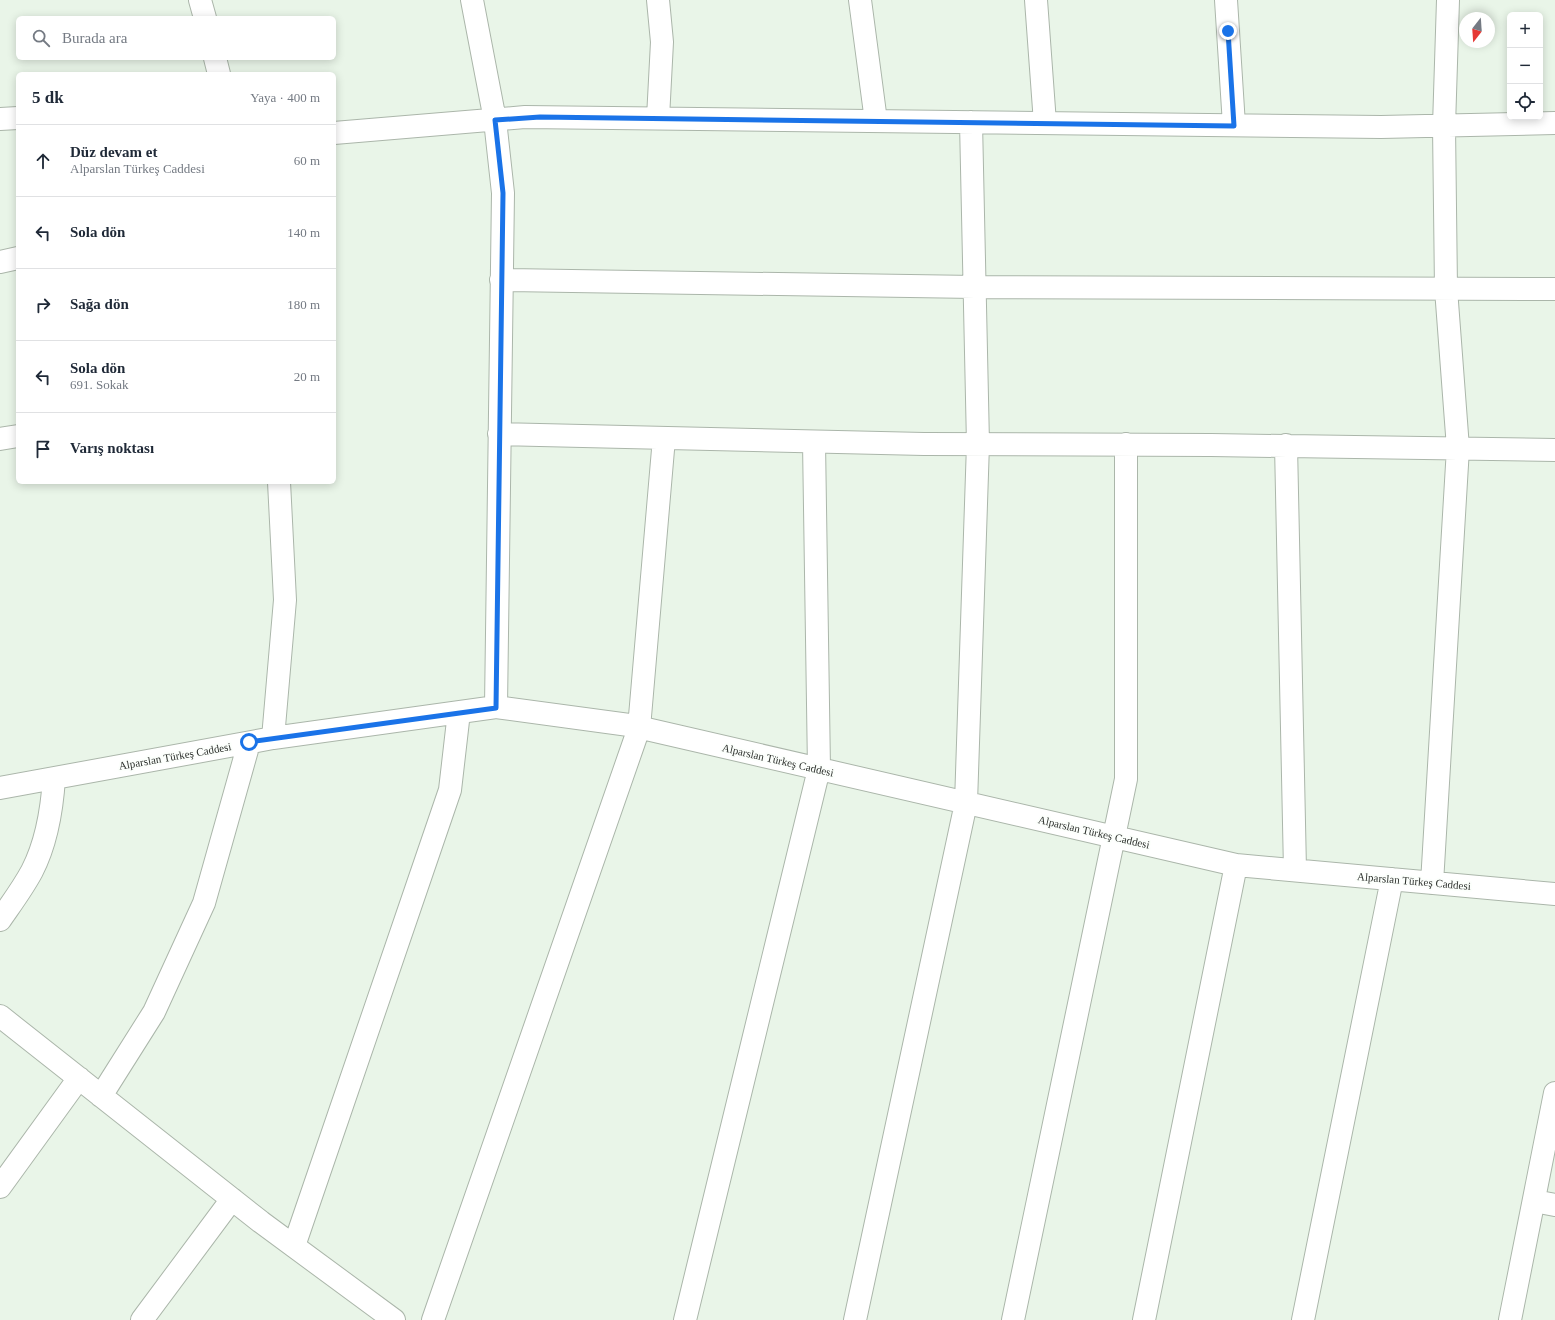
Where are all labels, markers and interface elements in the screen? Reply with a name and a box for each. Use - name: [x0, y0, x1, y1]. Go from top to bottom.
- north arrow: [1459, 12, 1495, 48]
- map controls: [1507, 12, 1543, 120]
- button: +: [1507, 12, 1543, 48]
- search box: [16, 16, 336, 60]
- route end: [1219, 22, 1237, 40]
- icon: search: [30, 27, 52, 49]
- text: Burada ara: [62, 30, 127, 46]
- button: −: [1507, 48, 1543, 84]
- button: locate: [1507, 84, 1543, 120]
- text: 5 dk: [32, 88, 64, 107]
- text: Yaya · 400 m: [250, 90, 320, 105]
- text: Düz devam et: [70, 144, 157, 160]
- icon: ahead: [32, 150, 54, 172]
- text: 60 m: [294, 153, 320, 168]
- text: Alparslan Türkeş Caddesi: [70, 161, 205, 176]
- icon: left: [32, 222, 54, 244]
- text: Sola dön: [70, 224, 125, 240]
- text: 140 m: [287, 225, 320, 240]
- icon: right: [32, 294, 54, 316]
- text: Sağa dön: [70, 296, 129, 312]
- text: 180 m: [287, 297, 320, 312]
- text: Sola dön: [70, 360, 125, 376]
- icon: left: [32, 366, 54, 388]
- text: 20 m: [294, 369, 320, 384]
- text: 691. Sokak: [70, 377, 129, 392]
- icon: arrive: [32, 438, 54, 460]
- text: Varış noktası: [70, 440, 154, 456]
- route start: [240, 733, 258, 751]
- street label: Alparslan Türkeş Caddesi: [118, 740, 232, 772]
- street label: Alparslan Türkeş Caddesi: [721, 741, 835, 779]
- street label: Alparslan Türkeş Caddesi: [1037, 813, 1151, 851]
- street label: Alparslan Türkeş Caddesi: [1357, 870, 1471, 892]

